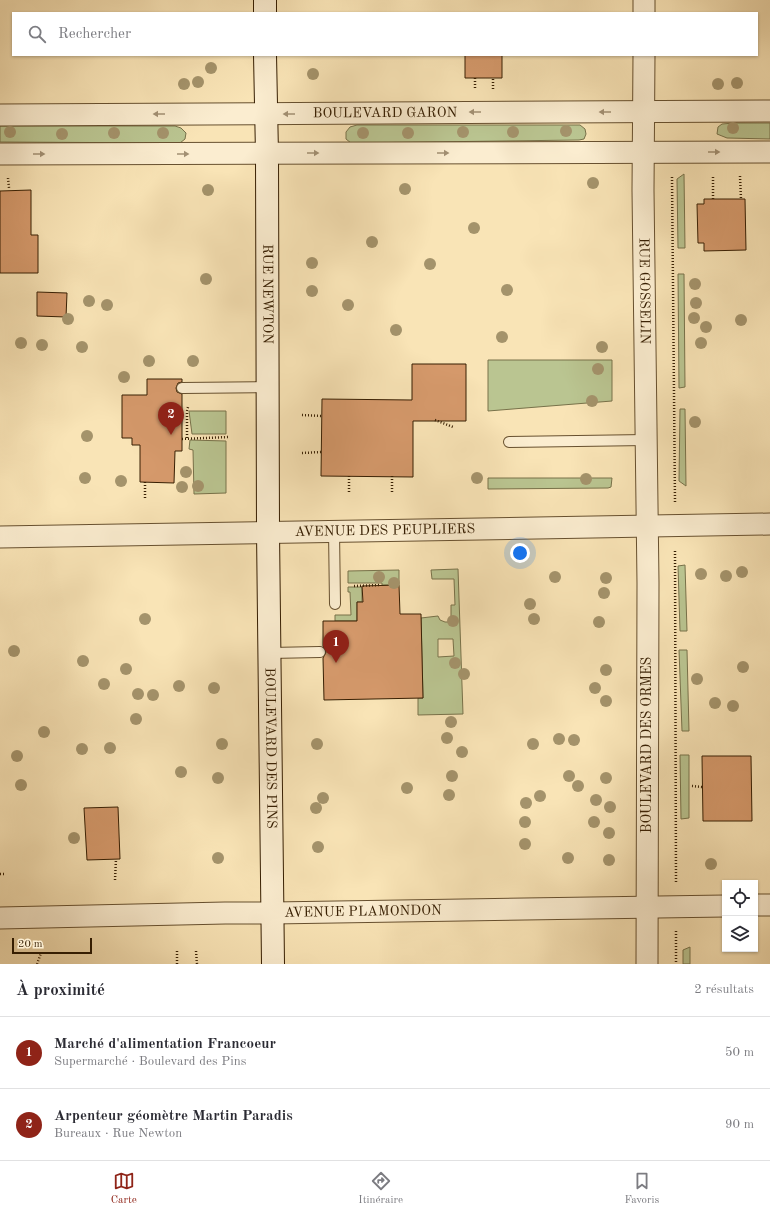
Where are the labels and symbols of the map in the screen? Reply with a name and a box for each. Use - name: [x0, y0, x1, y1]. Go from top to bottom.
- street label: BOULEVARD GARON: [313, 106, 457, 120]
- one-way arrow: [468, 109, 481, 115]
- one-way arrow: [598, 109, 611, 115]
- one-way arrow: [152, 111, 165, 117]
- one-way arrow: [282, 111, 295, 117]
- one-way arrow: [708, 149, 721, 155]
- one-way arrow: [307, 150, 320, 156]
- one-way arrow: [437, 150, 450, 156]
- one-way arrow: [33, 151, 46, 157]
- one-way arrow: [177, 151, 190, 157]
- street label: RUE GOSSELIN: [637, 238, 652, 345]
- street label: RUE NEWTON: [260, 244, 275, 344]
- pin: 2: [158, 402, 184, 435]
- street label: AVENUE DES PEUPLIERS: [295, 522, 475, 539]
- your location: [510, 543, 530, 563]
- pin: 1: [323, 630, 349, 663]
- street label: BOULEVARD DES ORMES: [640, 657, 654, 833]
- street label: BOULEVARD DES PINS: [263, 667, 278, 829]
- street label: AVENUE PLAMONDON: [284, 903, 442, 920]
- scale bar: [12, 936, 92, 955]

